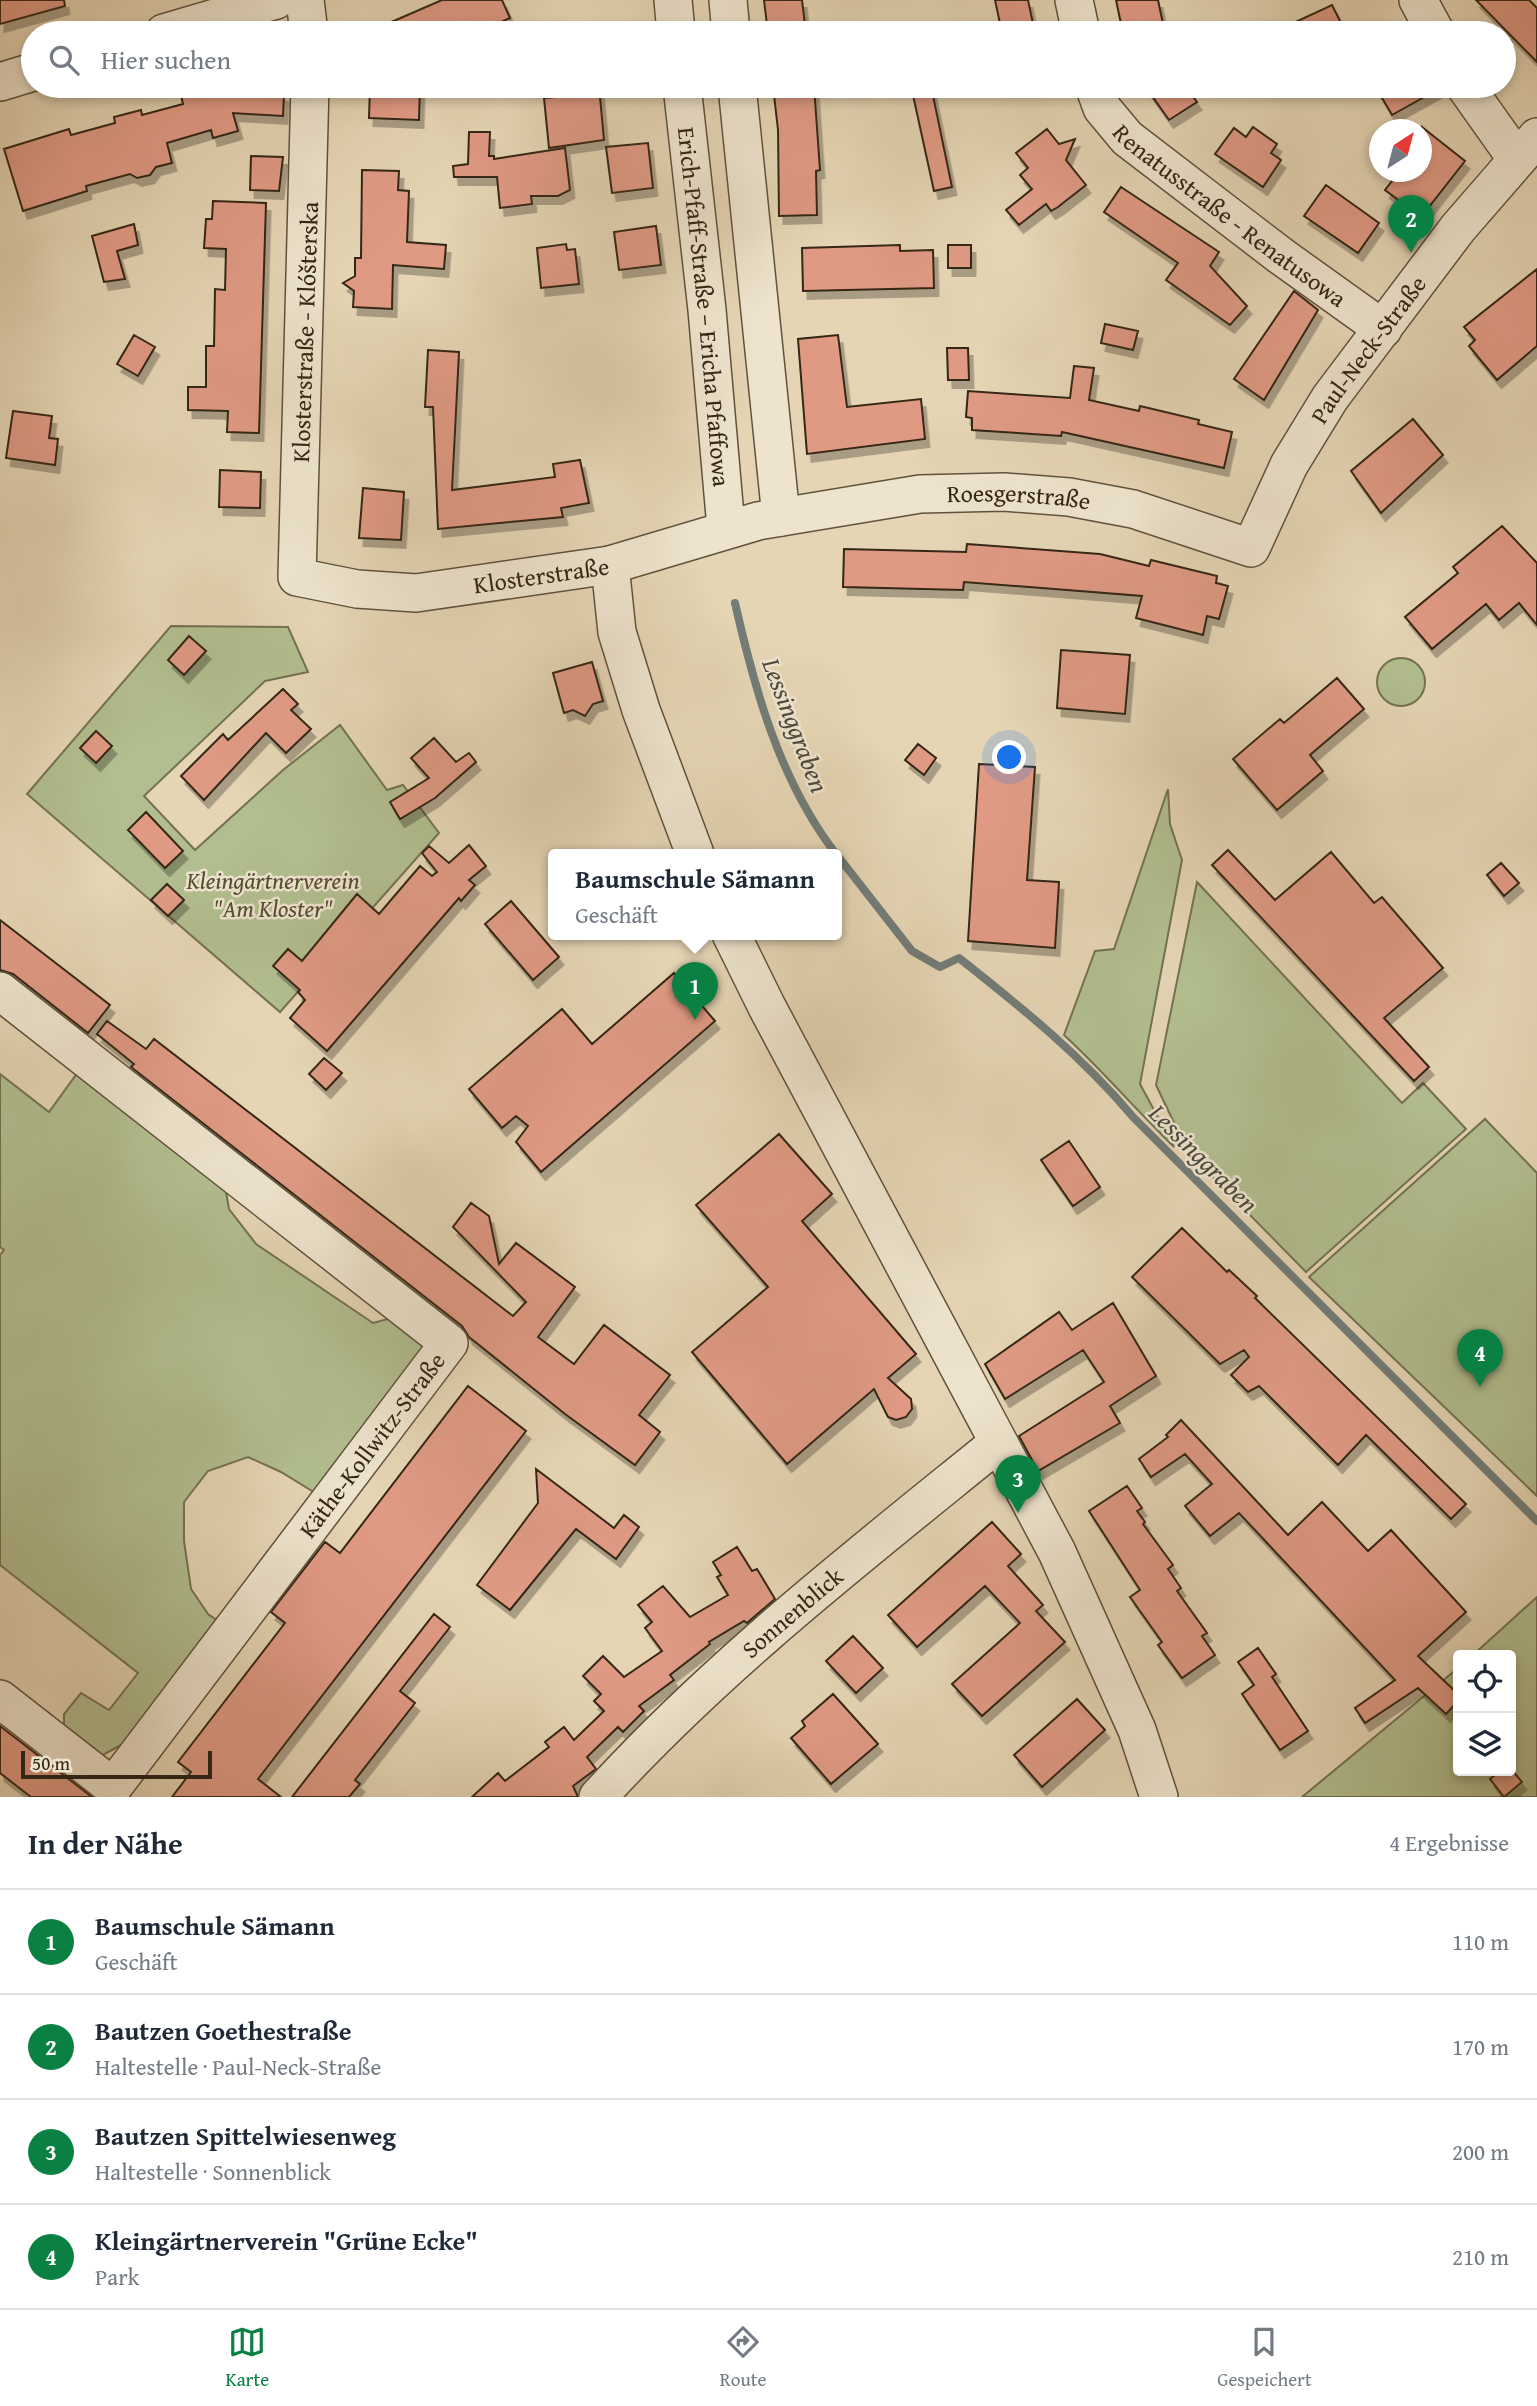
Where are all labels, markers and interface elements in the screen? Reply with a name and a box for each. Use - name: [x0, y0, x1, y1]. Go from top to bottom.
- search box: [21, 21, 1516, 98]
- text: Hier suchen: [101, 40, 231, 79]
- icon: search: [45, 41, 83, 79]
- street label: Renatusstraße - Renatusowa: [1105, 116, 1354, 315]
- north arrow: [1369, 119, 1432, 182]
- street label: Erich-Pfaff-Straße – Ericha Pfaffowa: [669, 125, 740, 489]
- pin: 2: [1388, 195, 1434, 253]
- street label: Klosterstraße - Klóšterska: [283, 200, 327, 463]
- street label: Paul-Neck-Straße: [1301, 268, 1434, 430]
- street label: Roesgerstraße: [946, 474, 1094, 518]
- street label: Klosterstraße: [471, 548, 611, 602]
- water label: Lessinggraben: [752, 651, 840, 798]
- your location: [992, 740, 1026, 774]
- popup: [548, 849, 842, 940]
- text: Baumschule Sämann: [575, 859, 815, 898]
- park label: Kleingärtnerverein "Am Kloster": [185, 863, 360, 926]
- text: Geschäft: [575, 898, 658, 931]
- pin: 1: [672, 962, 718, 1020]
- water label: Lessinggraben: [1139, 1093, 1268, 1222]
- pin: 4: [1457, 1329, 1503, 1387]
- street label: Käthe-Kollwitz-Straße: [290, 1345, 454, 1545]
- pin: 3: [995, 1455, 1041, 1513]
- street label: Sonnenblick: [733, 1558, 851, 1666]
- map controls: [1453, 1650, 1516, 1776]
- button: locate: [1453, 1650, 1516, 1713]
- button: layers: [1453, 1713, 1516, 1776]
- scale bar: [21, 1748, 212, 1780]
- text: 50 m: [32, 1749, 70, 1777]
- text: In der Nähe: [28, 1821, 183, 1865]
- text: 4 Ergebnisse: [1389, 1826, 1509, 1859]
- text: Baumschule Sämann: [95, 1906, 335, 1945]
- text: 1: [45, 1925, 57, 1958]
- text: 110 m: [1452, 1925, 1509, 1958]
- text: Geschäft: [95, 1945, 178, 1978]
- text: Bautzen Goethestraße: [95, 2011, 352, 2050]
- text: 2: [45, 2030, 57, 2063]
- text: 170 m: [1452, 2030, 1509, 2063]
- text: Haltestelle · Paul-Neck-Straße: [95, 2050, 381, 2083]
- text: Bautzen Spittelwiesenweg: [95, 2116, 396, 2155]
- text: 3: [45, 2135, 57, 2168]
- text: 200 m: [1452, 2135, 1509, 2168]
- text: Haltestelle · Sonnenblick: [95, 2155, 331, 2188]
- text: Kleingärtnerverein "Grüne Ecke": [95, 2221, 478, 2260]
- text: 4: [45, 2240, 57, 2273]
- text: 210 m: [1452, 2240, 1509, 2273]
- text: Park: [95, 2260, 139, 2293]
- tab: Karte: [225, 2323, 269, 2393]
- tab: Route: [720, 2323, 766, 2393]
- tab: Gespeichert: [1217, 2323, 1312, 2393]

